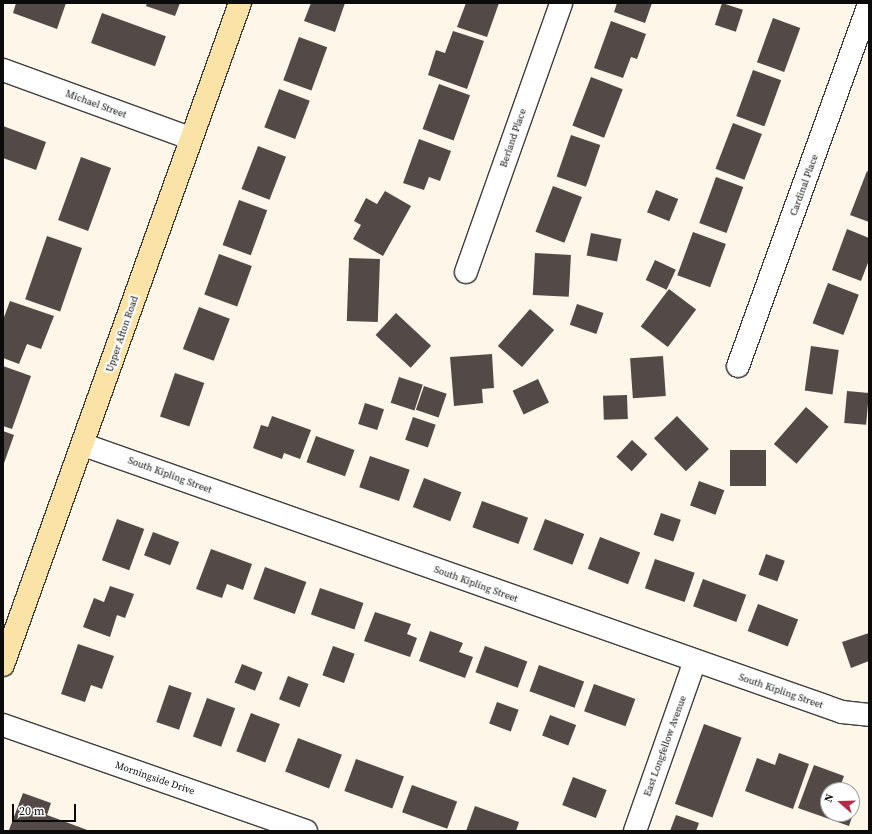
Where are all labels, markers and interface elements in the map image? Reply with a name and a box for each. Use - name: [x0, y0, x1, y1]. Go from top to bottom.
- street label: Michael Street: [64, 87, 128, 121]
- street label: Berland Place: [497, 107, 529, 169]
- street label: Cardinal Place: [787, 153, 821, 217]
- street label: Upper Afton Road: [103, 294, 141, 374]
- street label: South Kipling Street: [126, 454, 214, 496]
- street label: South Kipling Street: [432, 563, 520, 605]
- street label: South Kipling Street: [737, 671, 825, 711]
- street label: East Longfellow Avenue: [641, 694, 689, 798]
- street label: Morningside Drive: [114, 759, 196, 797]
- north arrow: [820, 782, 860, 822]
- text: N: [821, 792, 838, 804]
- scale bar: [14, 796, 78, 822]
- text: 20 m: [19, 803, 45, 819]

